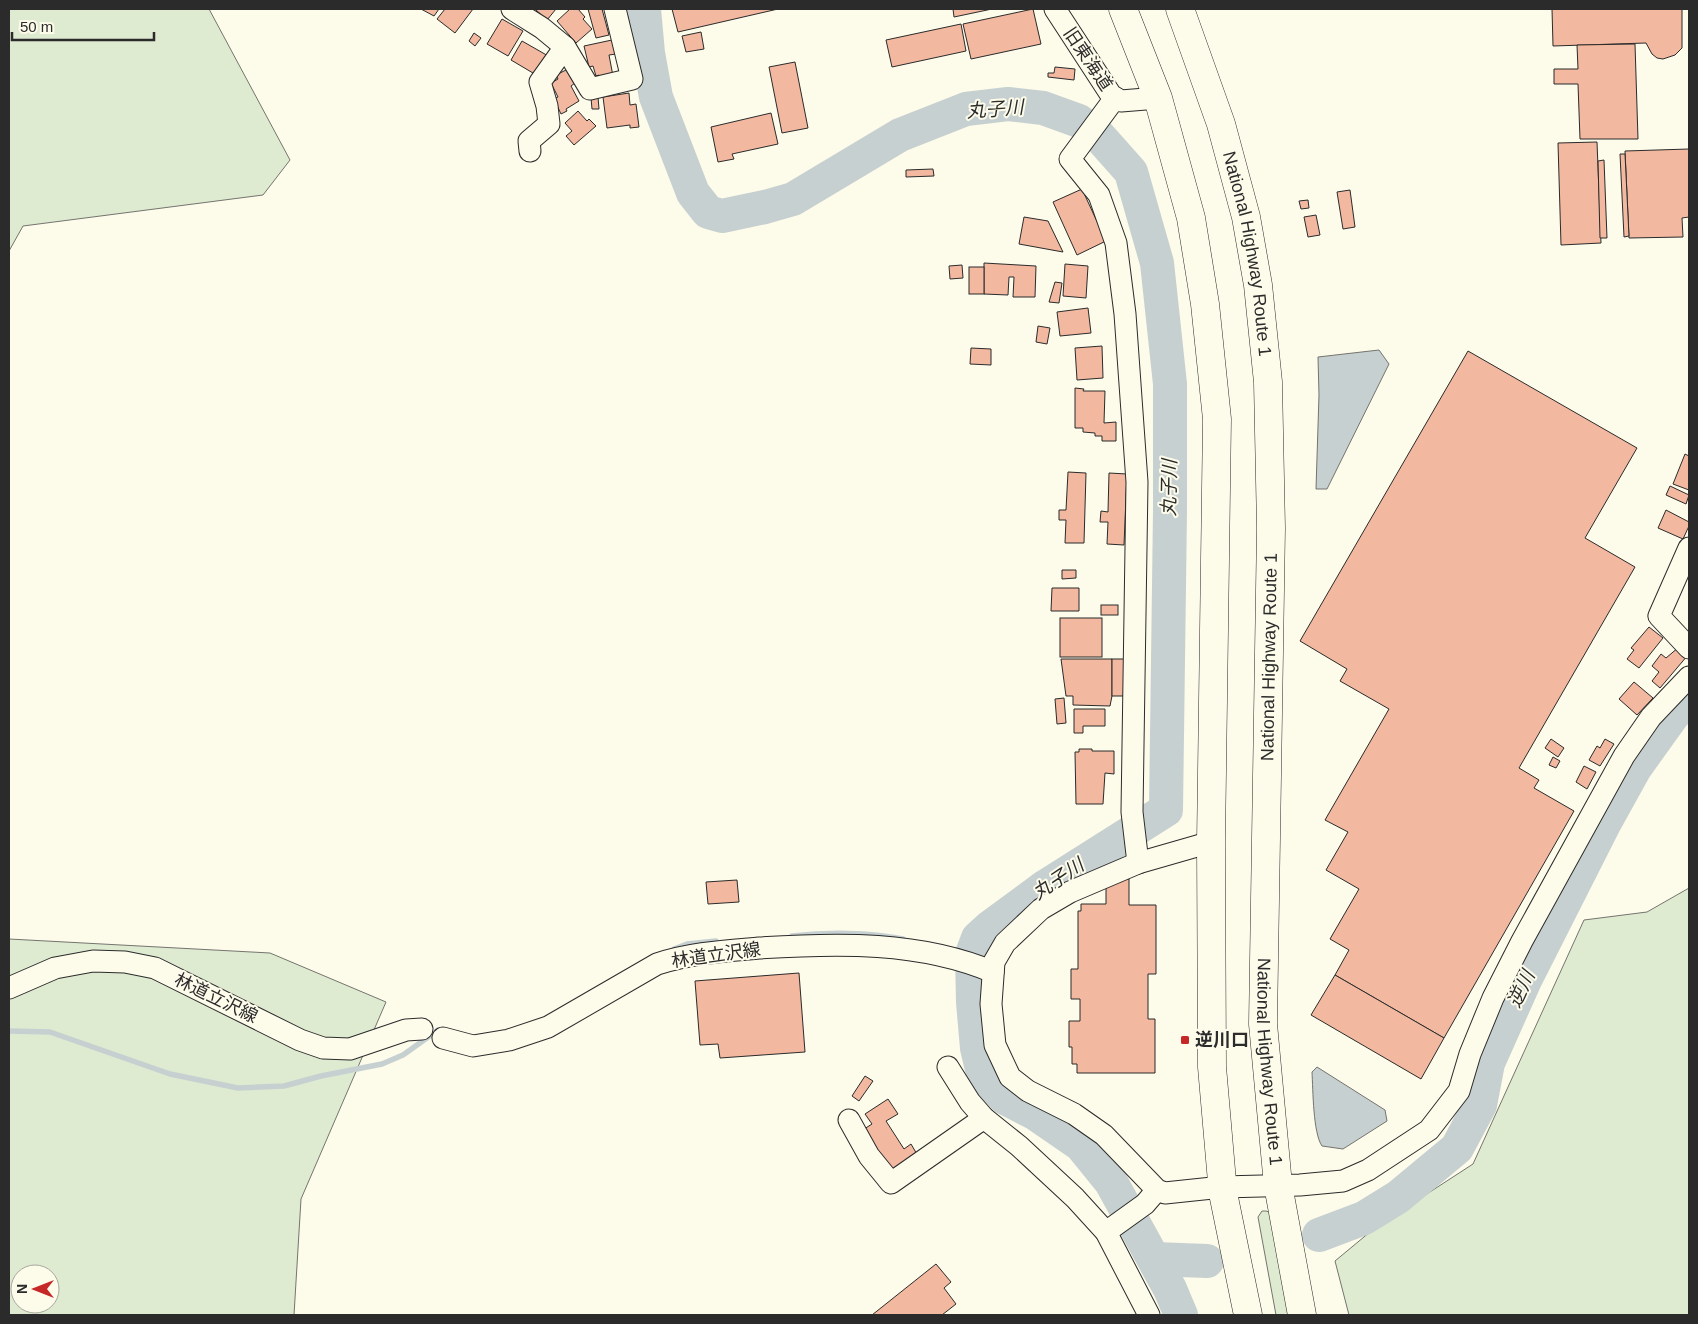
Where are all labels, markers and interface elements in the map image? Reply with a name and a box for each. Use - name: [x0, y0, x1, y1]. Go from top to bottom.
- scale bar: [12, 10, 155, 42]
- text: 50 m: [20, 18, 53, 35]
- street label: 旧東海道: [1060, 24, 1116, 94]
- water label: 丸子川: [966, 96, 1026, 121]
- street label: National Highway Route 1: [1219, 149, 1275, 357]
- water label: 丸子川: [1158, 457, 1180, 517]
- street label: National Highway Route 1: [1257, 553, 1281, 761]
- water label: 丸子川: [1028, 853, 1089, 904]
- street label: 林道立沢線: [670, 939, 762, 971]
- street label: National Highway Route 1: [1253, 958, 1286, 1166]
- water label: 逆川: [1503, 966, 1539, 1011]
- street label: 林道立沢線: [171, 969, 261, 1027]
- place label: 逆川口: [1195, 1030, 1249, 1050]
- marker: 逆川口: [1179, 1034, 1191, 1046]
- north arrow: [10, 1264, 60, 1314]
- text: N: [14, 1284, 30, 1294]

